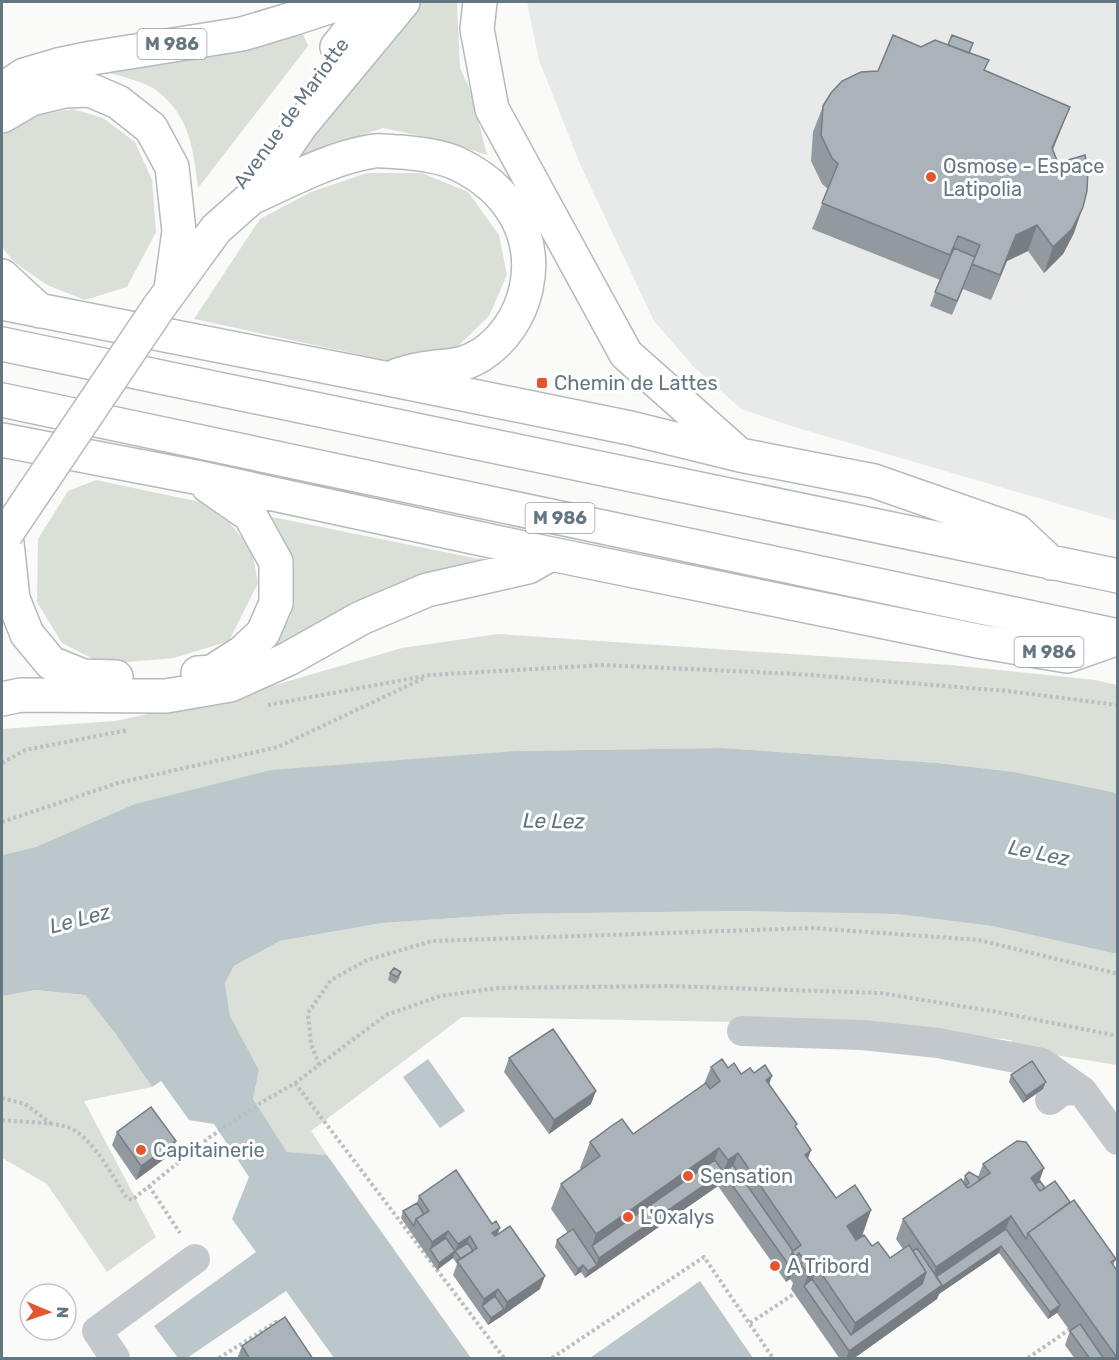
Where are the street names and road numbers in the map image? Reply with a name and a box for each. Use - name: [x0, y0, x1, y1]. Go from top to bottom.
- road number: M 986: [138, 29, 207, 59]
- street label: Avenue de Mariotte: [228, 33, 354, 193]
- road number: M 986: [526, 503, 594, 533]
- road number: M 986: [1014, 637, 1084, 667]

